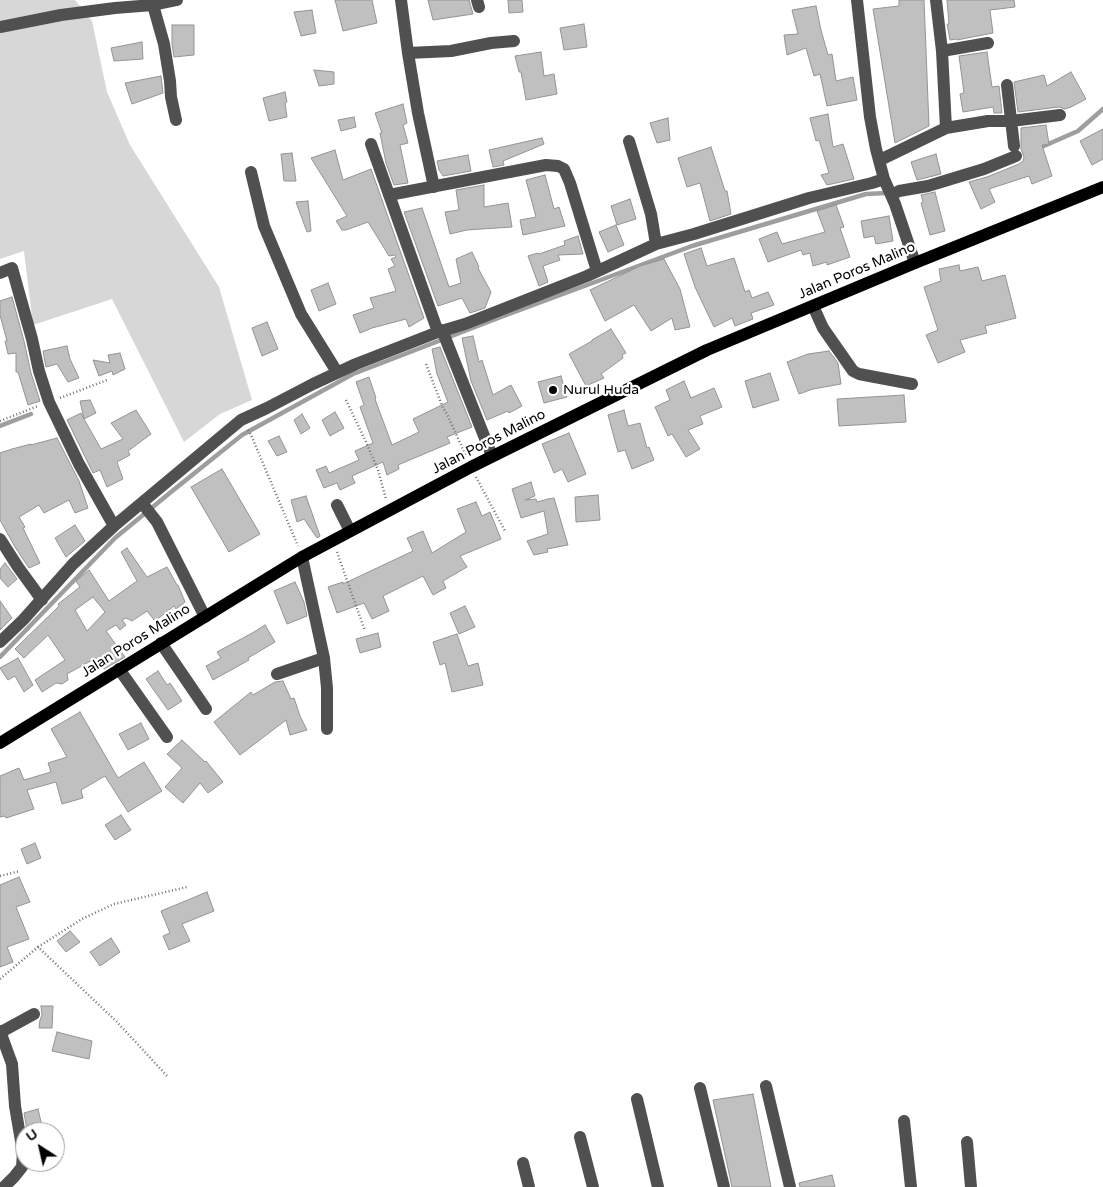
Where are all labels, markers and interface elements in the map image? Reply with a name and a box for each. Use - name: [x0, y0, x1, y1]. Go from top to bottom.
- street label: Jalan Poros Malino: [796, 239, 918, 303]
- place label: Nurul Huda: [563, 382, 639, 398]
- marker: Nurul Huda: [547, 384, 559, 396]
- street label: Jalan Poros Malino: [429, 406, 549, 478]
- street label: Jalan Poros Malino: [79, 601, 193, 681]
- north arrow: [15, 1122, 65, 1172]
- text: U: [22, 1125, 41, 1145]

